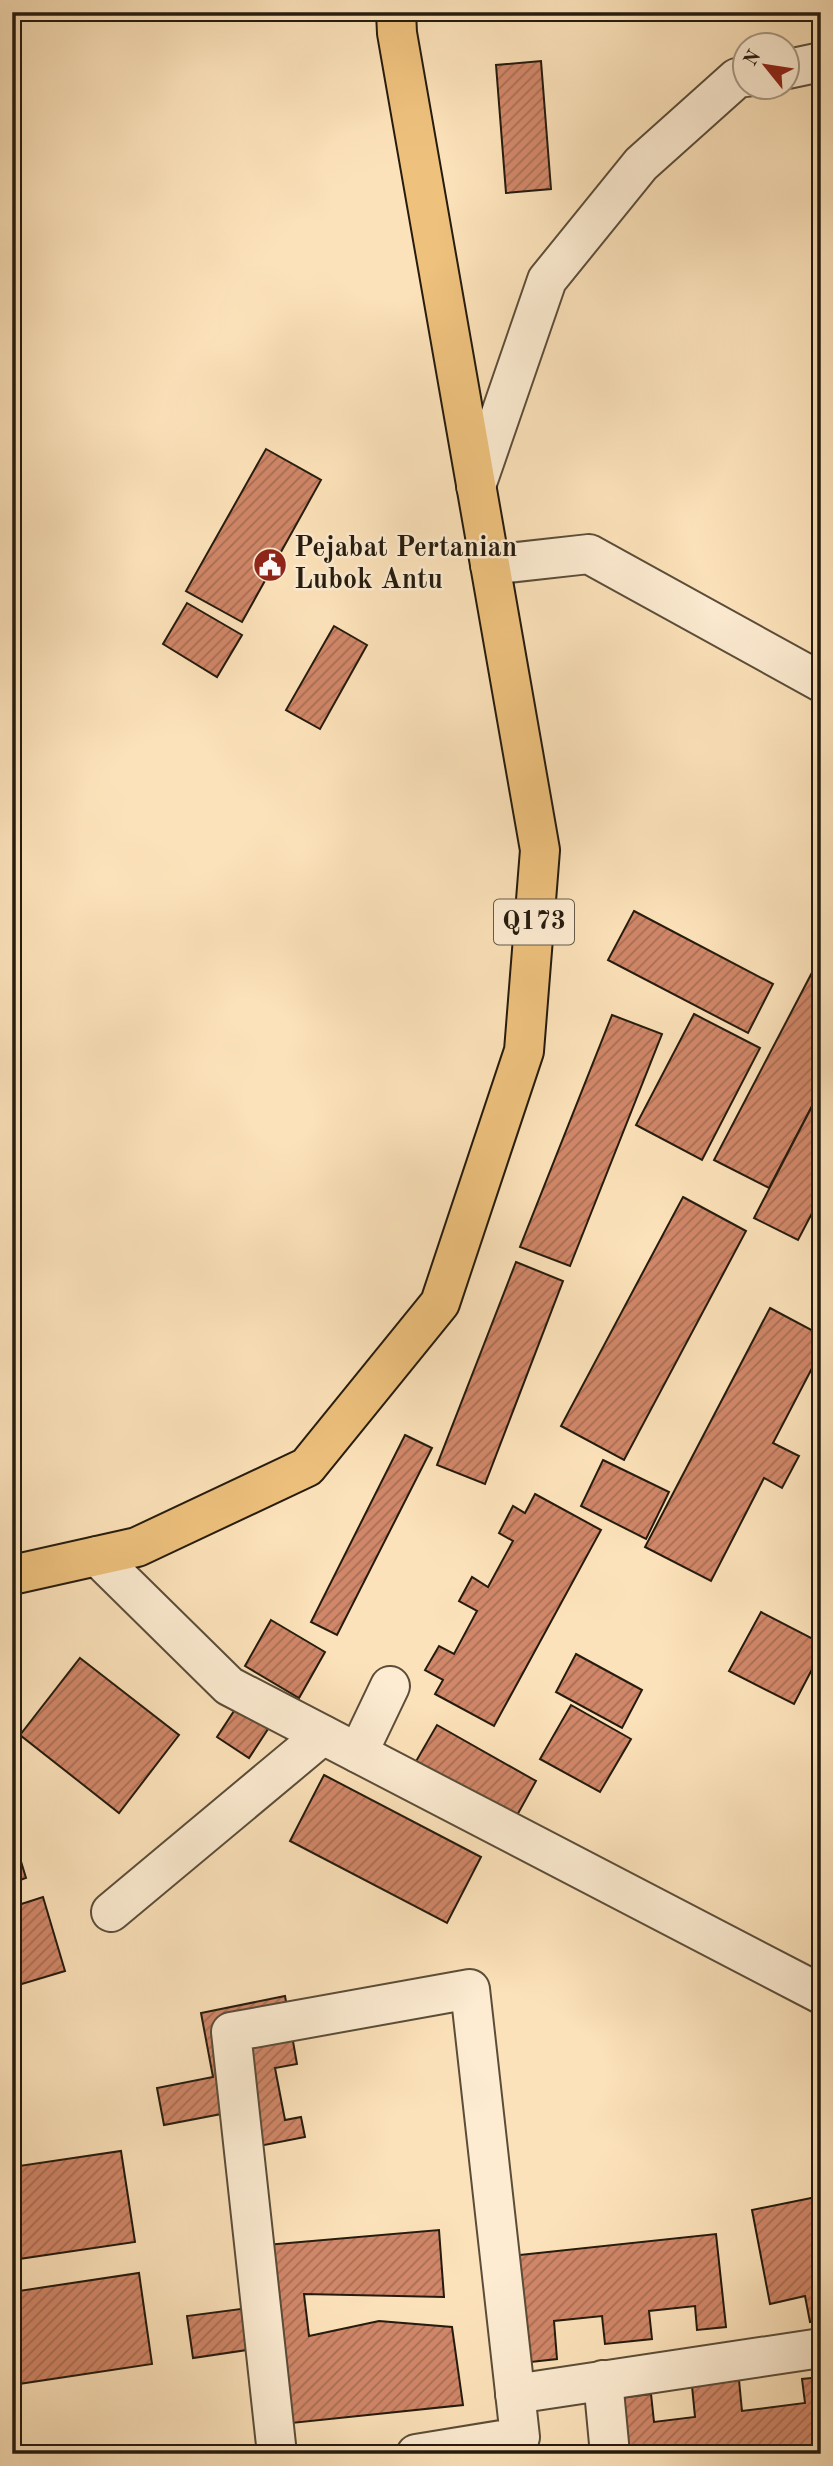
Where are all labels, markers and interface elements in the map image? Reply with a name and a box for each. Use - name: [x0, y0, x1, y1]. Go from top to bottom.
- north arrow: [732, 32, 802, 102]
- text: N: [742, 47, 766, 70]
- place label: Pejabat Pertanian Lubok Antu: [294, 535, 517, 595]
- public building icon: Pejabat Pertanian Lubok Antu: [251, 546, 289, 584]
- road number: Q173: [494, 900, 574, 945]

